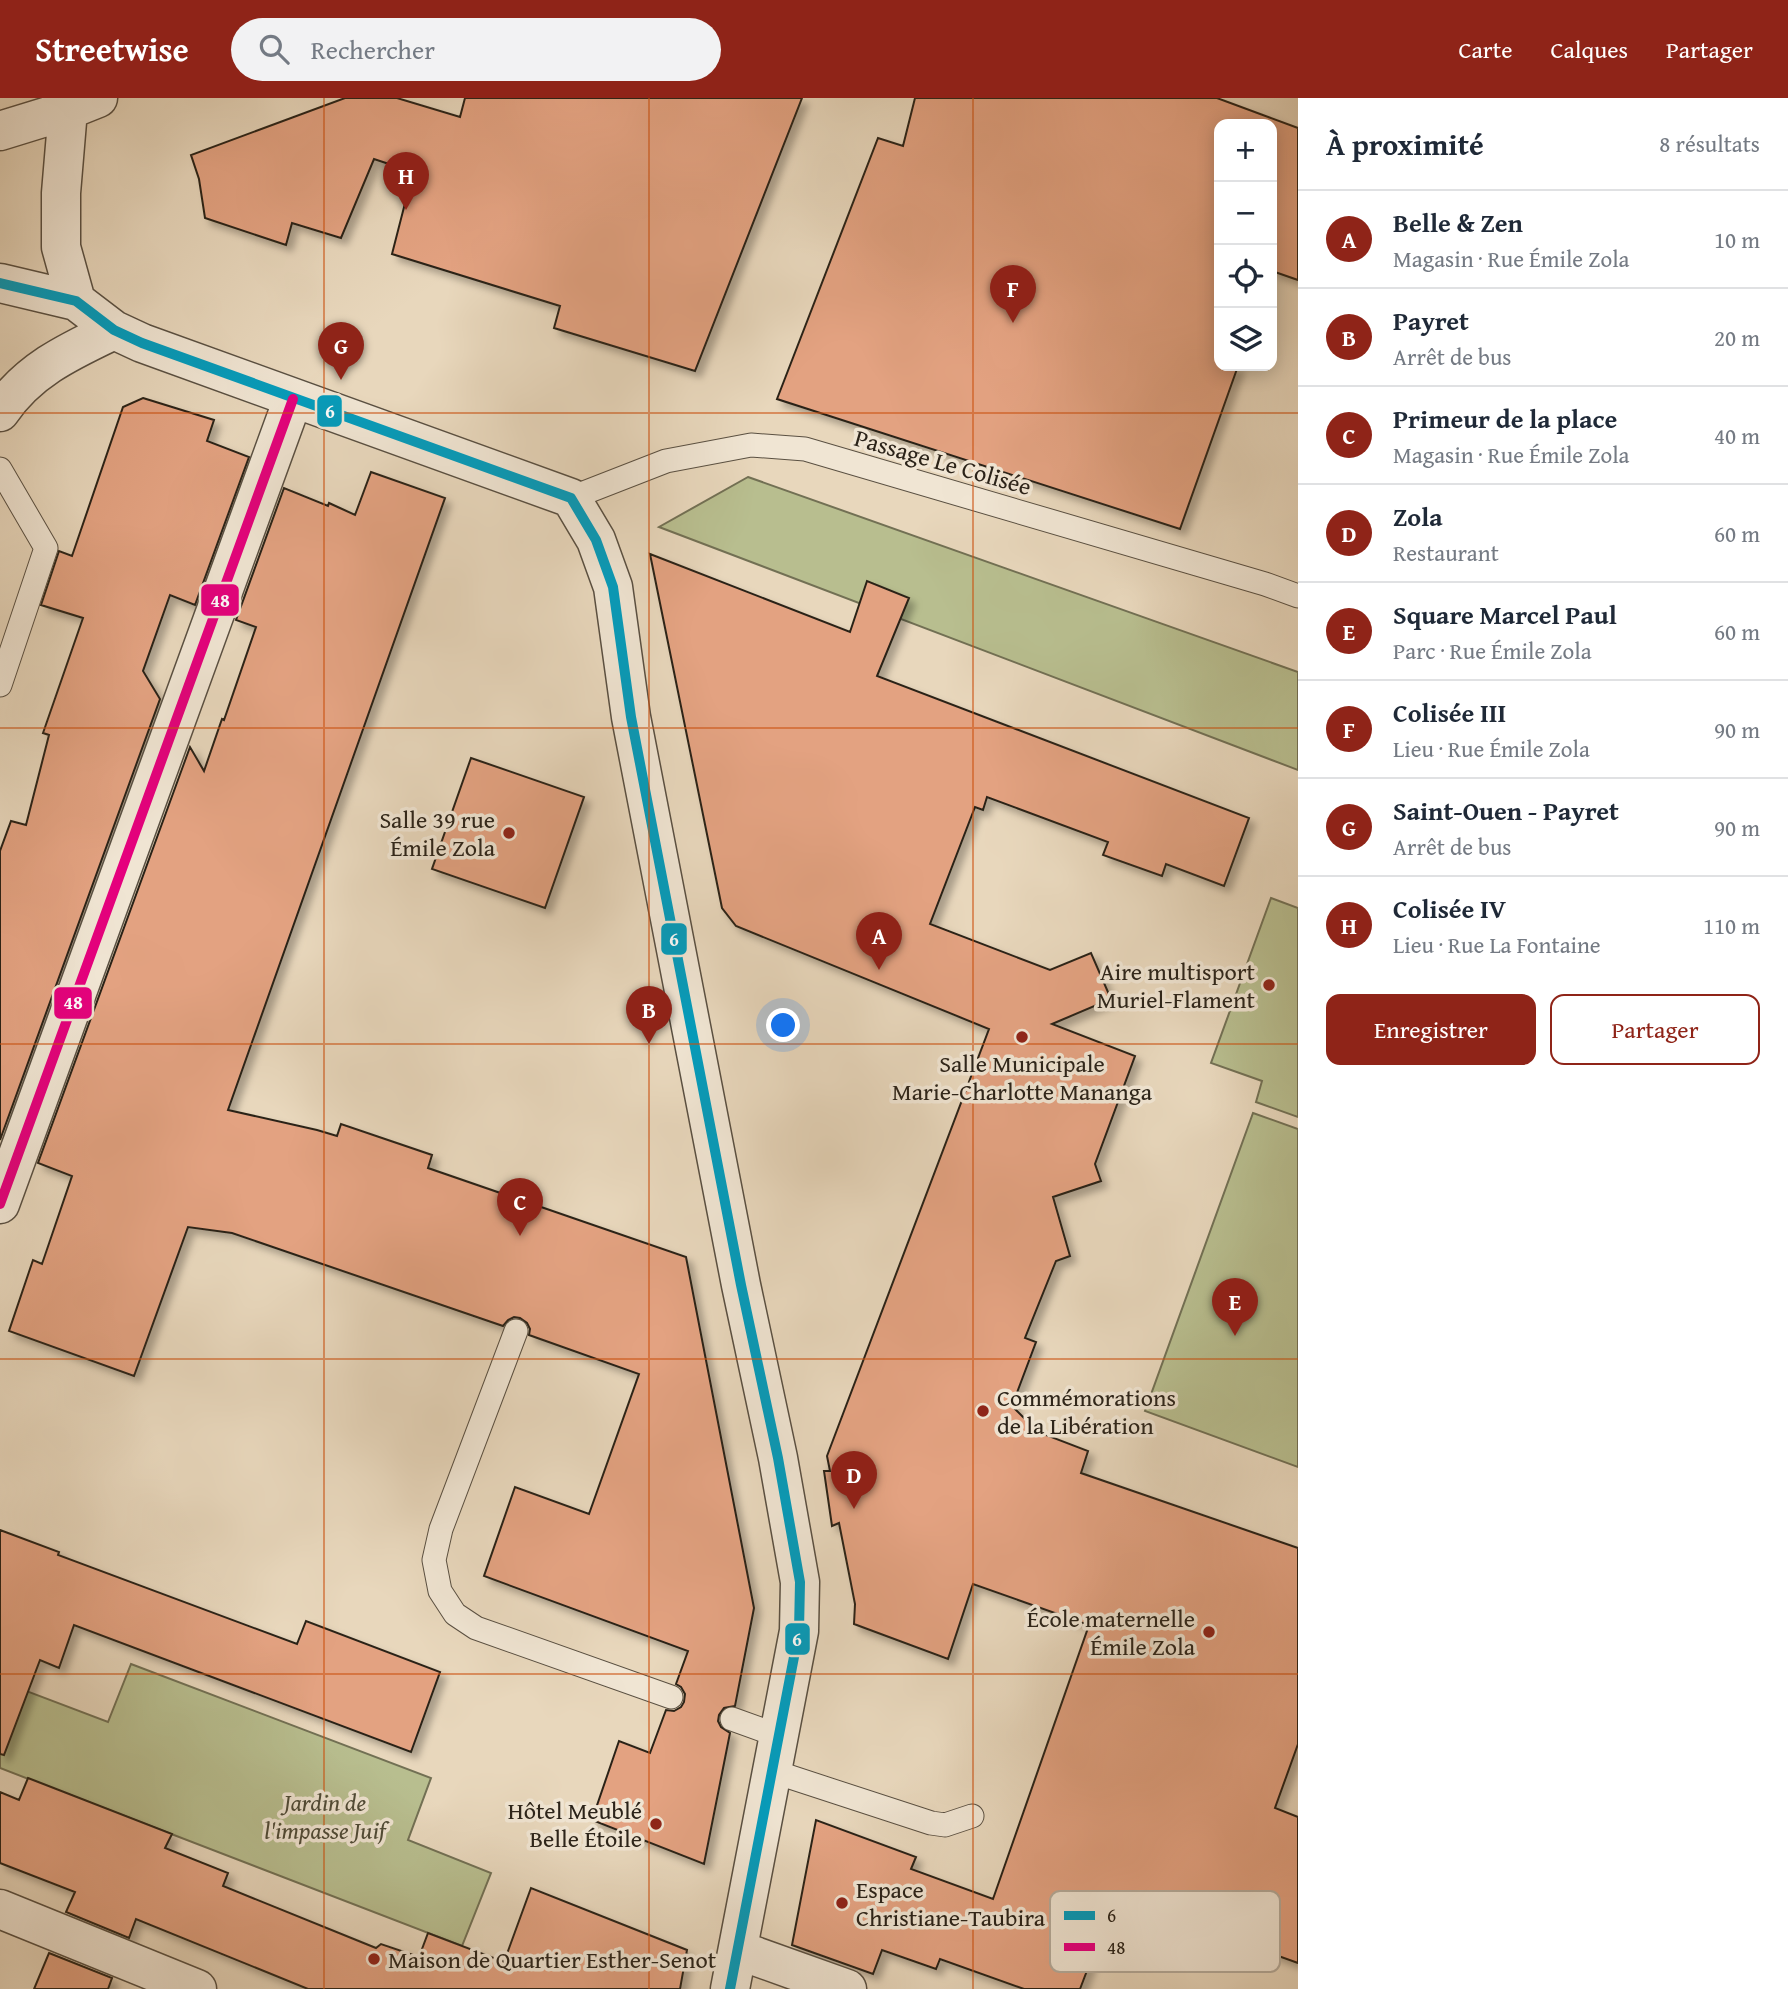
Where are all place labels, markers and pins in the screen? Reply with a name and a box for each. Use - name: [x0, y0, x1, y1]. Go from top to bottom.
- pin: H: [383, 152, 429, 210]
- pin: F: [990, 265, 1036, 323]
- pin: G: [318, 322, 364, 380]
- place label: Salle 39 rue Émile Zola: [379, 802, 496, 865]
- marker: Salle 39 rue Émile Zola: [501, 825, 517, 841]
- pin: A: [856, 912, 902, 970]
- place label: Aire multisport Muriel-Flament: [1097, 954, 1256, 1017]
- marker: Aire multisport Muriel-Flament: [1261, 977, 1277, 993]
- pin: B: [626, 986, 672, 1044]
- marker: Salle Municipale Marie-Charlotte Mananga: [1014, 1029, 1030, 1045]
- place label: Salle Municipale Marie-Charlotte Mananga: [892, 1046, 1153, 1109]
- pin: C: [497, 1178, 543, 1236]
- pin: E: [1212, 1278, 1258, 1336]
- place label: Commémorations de la Libération: [997, 1380, 1176, 1443]
- marker: Commémorations de la Libération: [975, 1403, 991, 1419]
- pin: D: [831, 1451, 877, 1509]
- place label: École maternelle Émile Zola: [1027, 1601, 1196, 1664]
- marker: École maternelle Émile Zola: [1201, 1624, 1217, 1640]
- place label: Hôtel Meublé Belle Étoile: [508, 1793, 642, 1856]
- marker: Hôtel Meublé Belle Étoile: [648, 1816, 664, 1832]
- place label: Espace Christiane-Taubira: [856, 1872, 1046, 1935]
- marker: Espace Christiane-Taubira: [834, 1895, 850, 1911]
- place label: Maison de Quartier Esther-Senot: [388, 1942, 717, 1977]
- marker: Maison de Quartier Esther-Senot: [366, 1951, 382, 1967]

